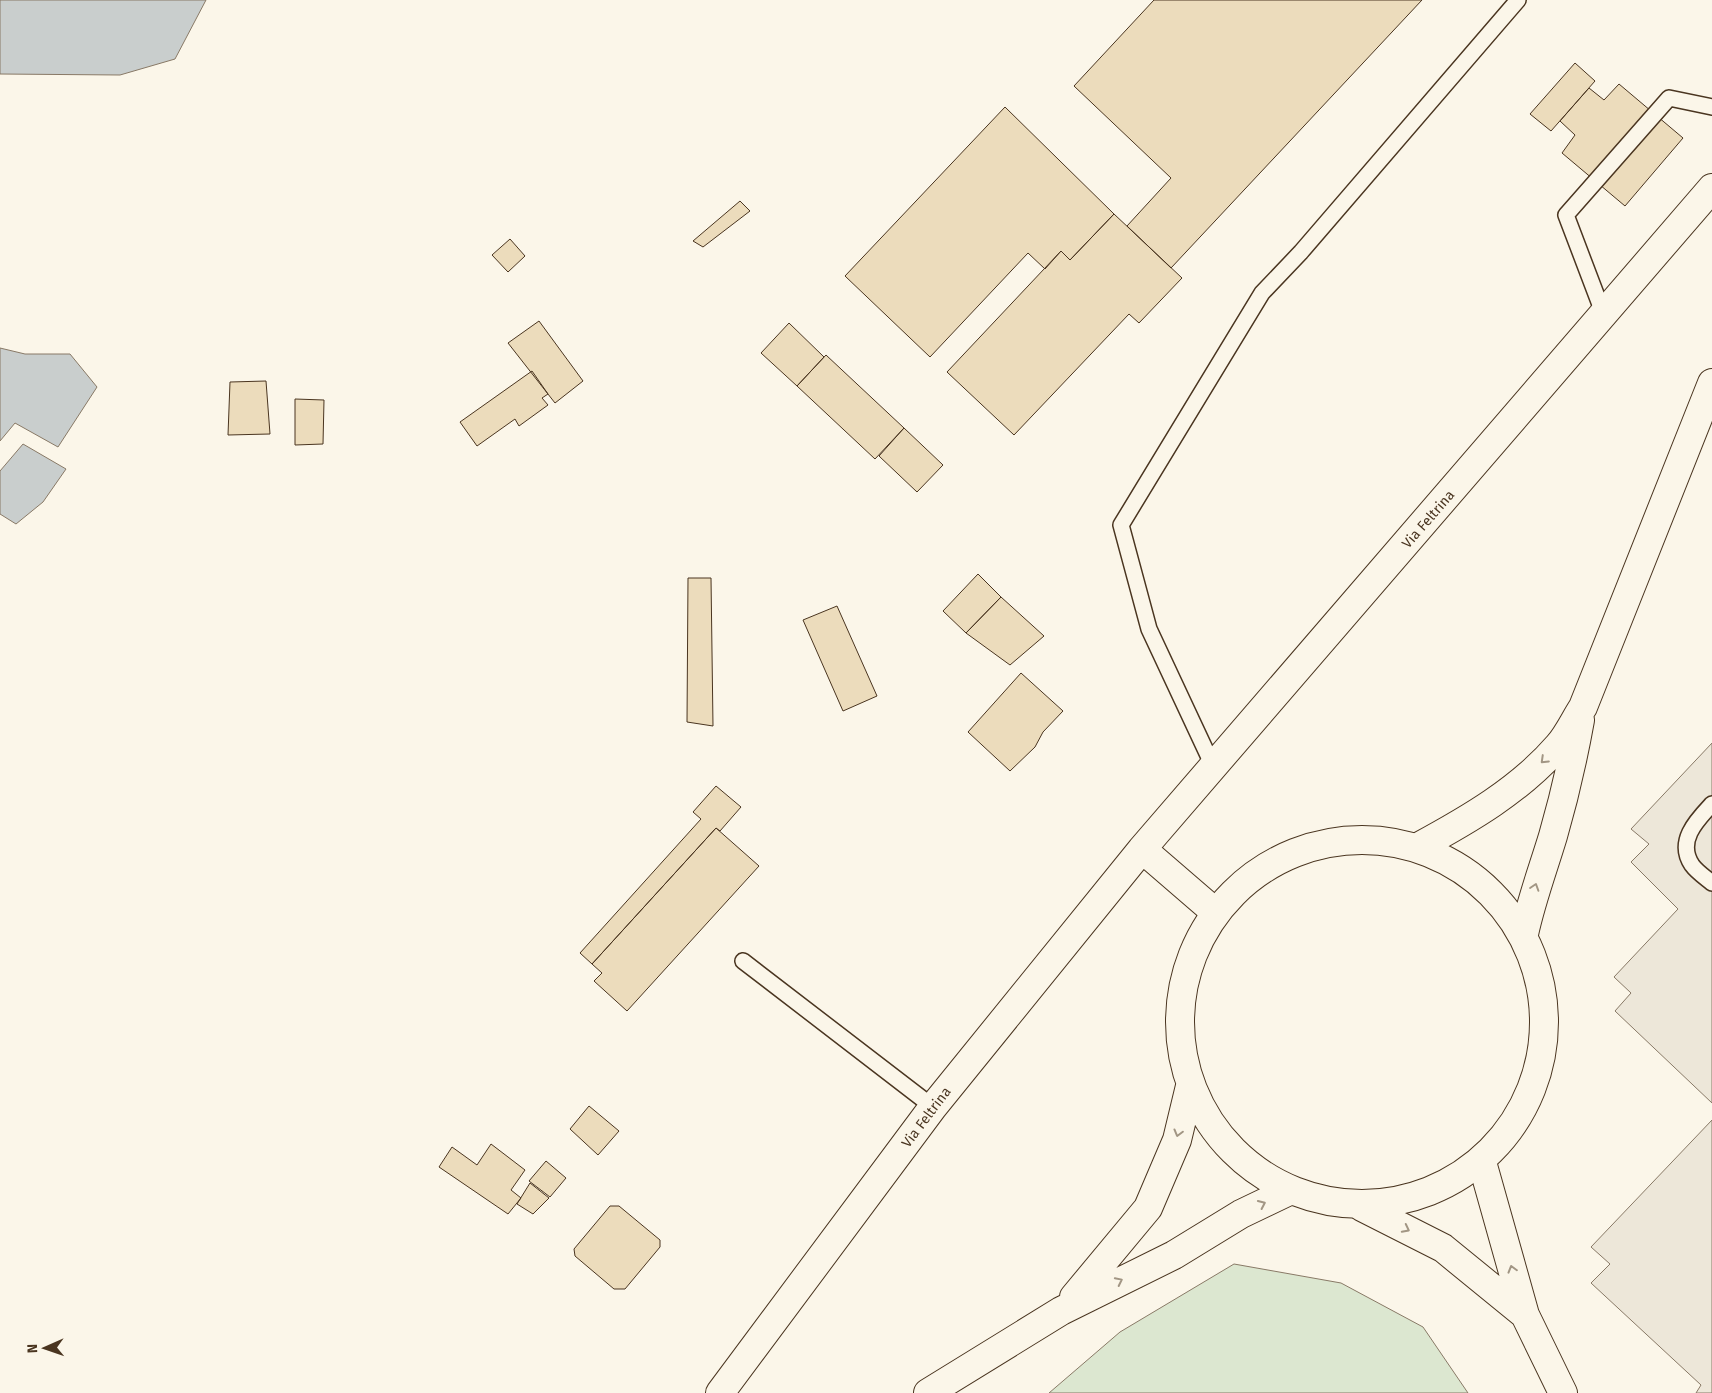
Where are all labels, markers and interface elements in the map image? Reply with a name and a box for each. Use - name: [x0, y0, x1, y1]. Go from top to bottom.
- street label: Via Feltrina: [1399, 487, 1458, 552]
- one-way arrow: [1540, 754, 1549, 763]
- one-way arrow: [1530, 884, 1540, 892]
- street label: Via Feltrina: [898, 1084, 955, 1151]
- one-way arrow: [1174, 1129, 1184, 1137]
- one-way arrow: [1257, 1200, 1266, 1210]
- one-way arrow: [1401, 1223, 1410, 1233]
- one-way arrow: [1507, 1264, 1518, 1273]
- one-way arrow: [1114, 1277, 1123, 1287]
- north arrow: [20, 1323, 70, 1373]
- text: N: [24, 1343, 41, 1353]

